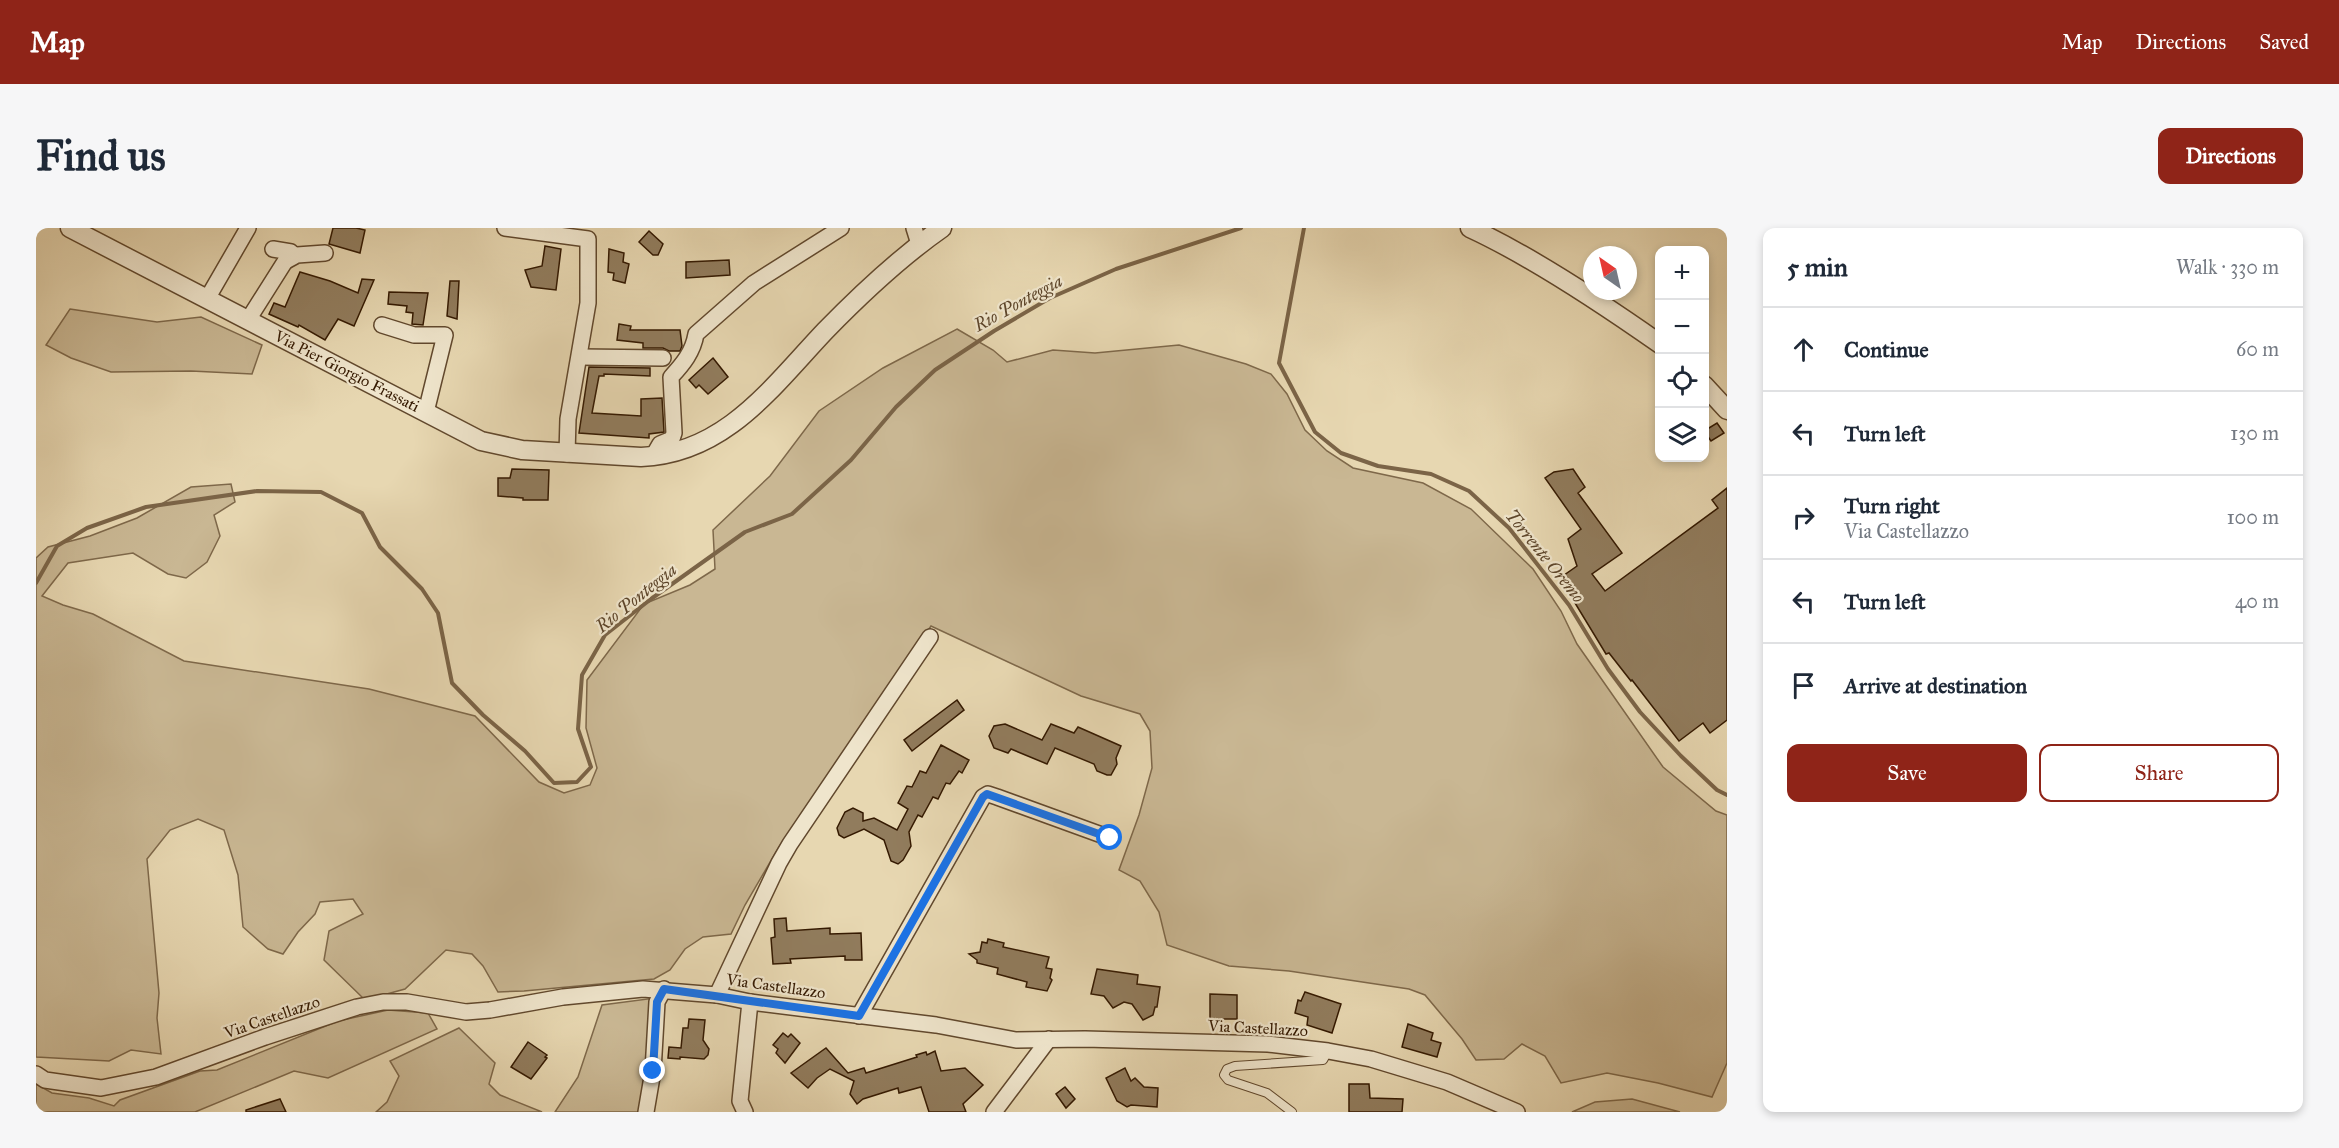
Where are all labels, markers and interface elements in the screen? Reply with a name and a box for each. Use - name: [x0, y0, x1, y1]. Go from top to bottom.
- text: Map: [30, 25, 85, 60]
- text: Map: [2062, 29, 2103, 55]
- text: Directions: [2136, 29, 2226, 55]
- text: Saved: [2259, 29, 2309, 55]
- button: Directions: [2158, 128, 2303, 184]
- text: Find us: [36, 130, 166, 182]
- north arrow: [1583, 246, 1637, 300]
- map controls: [1655, 246, 1709, 462]
- button: +: [1655, 246, 1709, 300]
- text: 5 min: [1787, 251, 1848, 283]
- text: Walk · 330 m: [2176, 255, 2279, 279]
- water label: Rio Ponteggia: [969, 269, 1067, 337]
- button: −: [1655, 300, 1709, 354]
- street label: Via Pier Giorgio Frassati: [270, 326, 423, 417]
- icon: ahead: [1787, 333, 1820, 366]
- text: Continue: [1844, 336, 1929, 363]
- text: 60 m: [2236, 337, 2279, 361]
- button: locate: [1655, 354, 1709, 408]
- button: layers: [1655, 408, 1709, 462]
- icon: left: [1787, 417, 1820, 450]
- text: Turn left: [1844, 420, 1926, 447]
- text: 130 m: [2230, 421, 2279, 445]
- text: Turn right: [1844, 492, 1940, 519]
- icon: right: [1787, 501, 1820, 534]
- water label: Torrente Oremo: [1501, 505, 1589, 607]
- text: 100 m: [2227, 505, 2279, 529]
- text: Via Castellazzo: [1844, 519, 1969, 543]
- water label: Rio Ponteggia: [590, 558, 681, 638]
- icon: left: [1787, 585, 1820, 618]
- text: Turn left: [1844, 588, 1926, 615]
- text: 40 m: [2235, 589, 2279, 613]
- icon: arrive: [1787, 669, 1820, 702]
- text: Arrive at destination: [1844, 672, 2027, 699]
- button: Save: [1787, 744, 2027, 802]
- button: Share: [2039, 744, 2279, 802]
- route start: [1096, 824, 1122, 850]
- street label: Via Castellazzo: [724, 969, 827, 1002]
- street label: Via Castellazzo: [221, 992, 322, 1043]
- street label: Via Castellazzo: [1207, 1016, 1308, 1040]
- route end: [639, 1057, 665, 1083]

